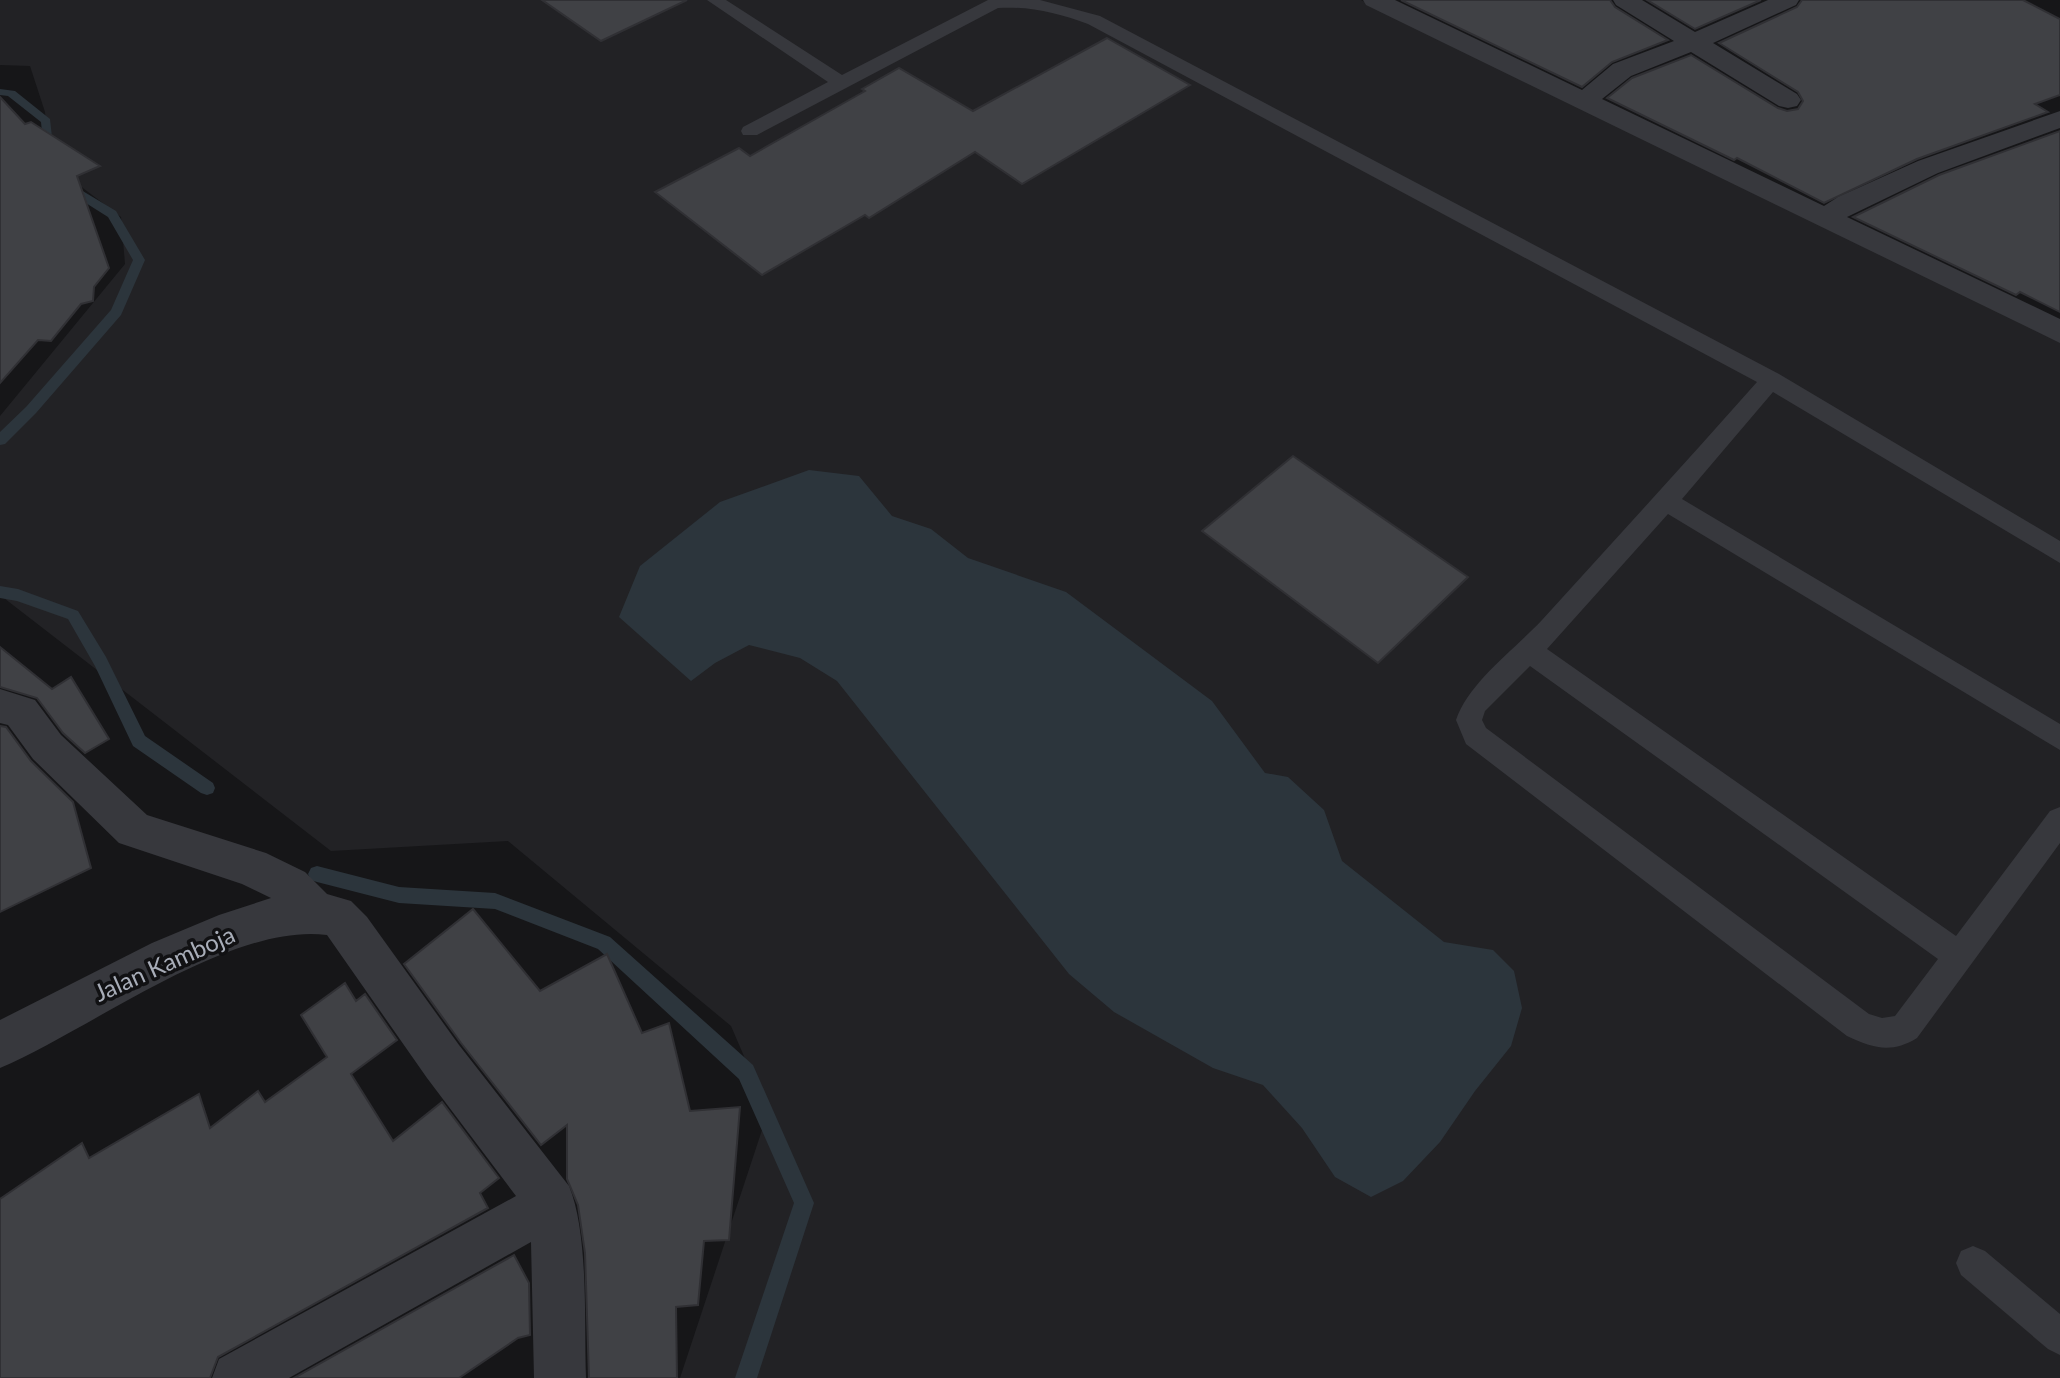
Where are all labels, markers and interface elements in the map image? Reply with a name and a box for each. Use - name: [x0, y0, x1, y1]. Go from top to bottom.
- street label: Jalan Kamboja: [89, 919, 239, 1007]

